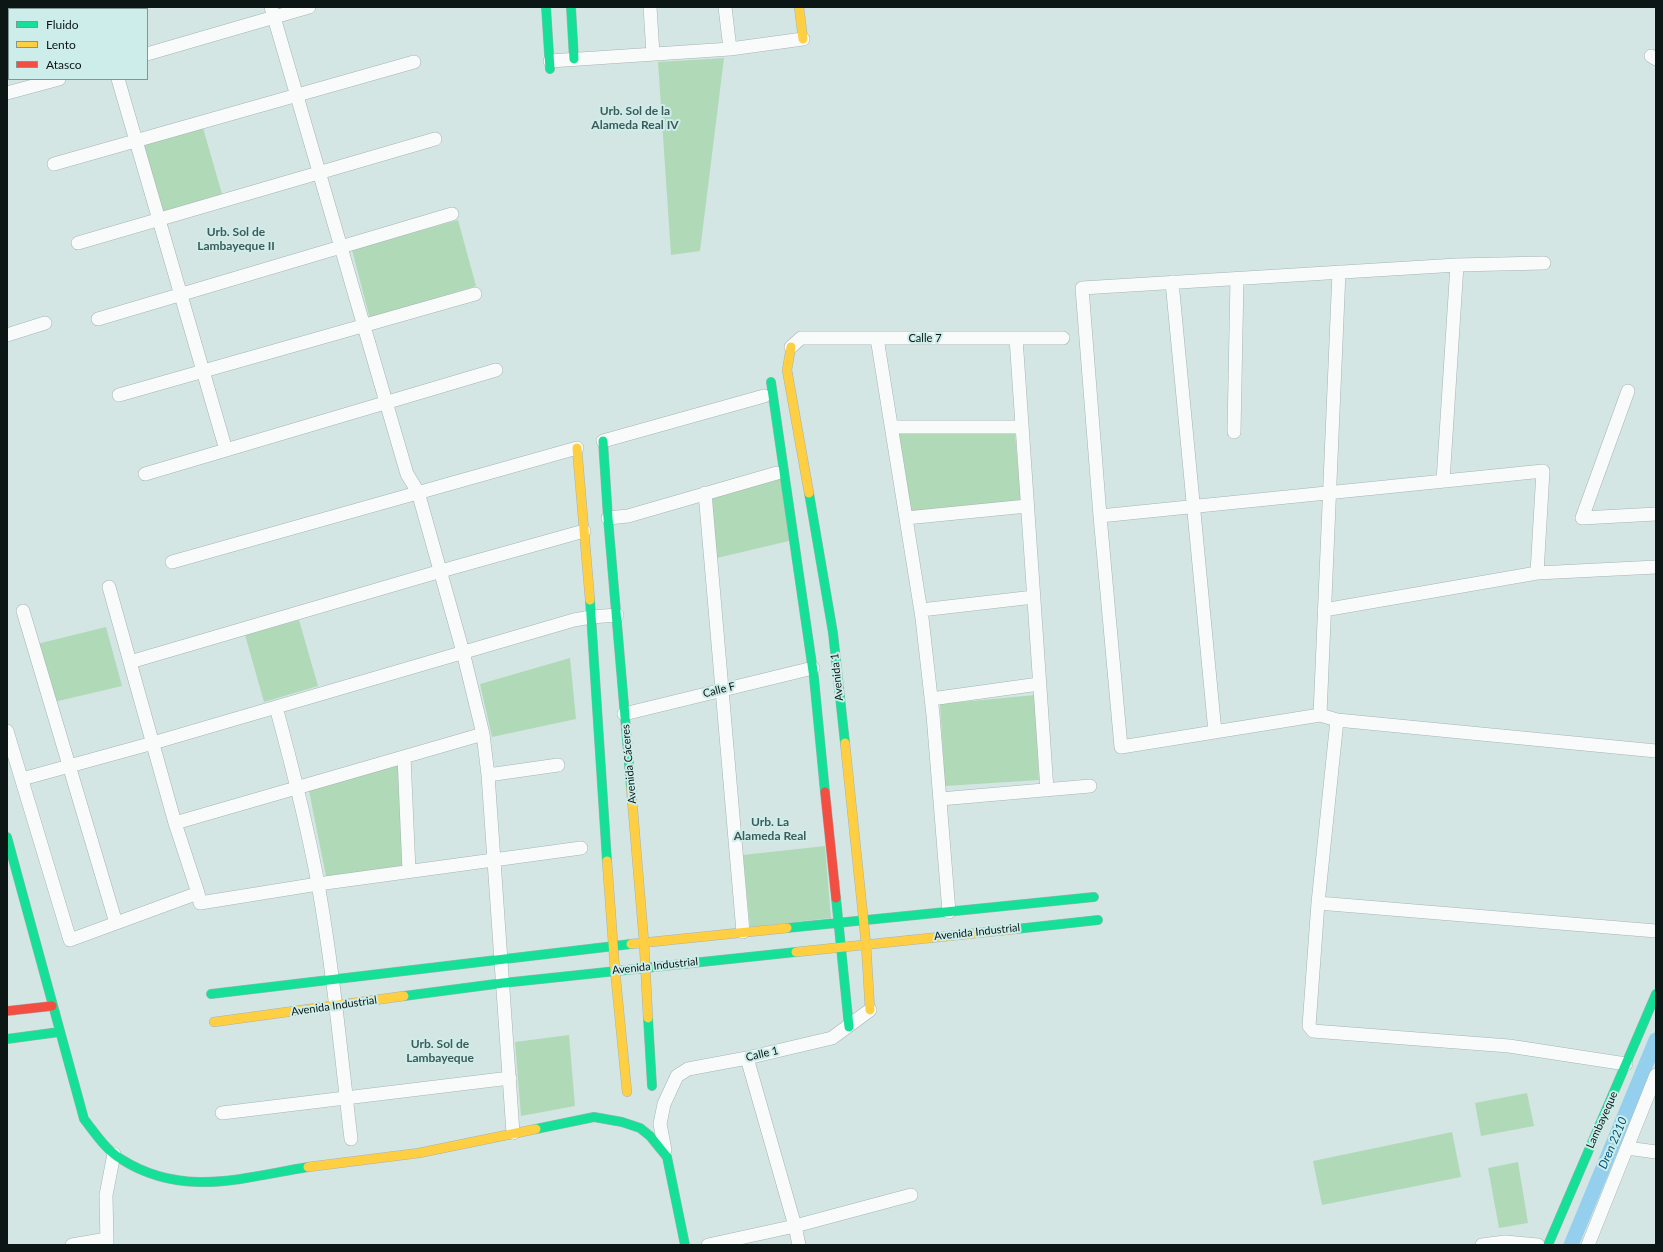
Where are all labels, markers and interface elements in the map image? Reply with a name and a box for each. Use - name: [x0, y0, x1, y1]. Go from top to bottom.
- legend: [8, 8, 148, 80]
- text: Fluido: [46, 17, 79, 32]
- text: Lento: [46, 37, 76, 52]
- text: Atasco: [46, 57, 82, 72]
- district label: Urb. Sol de la Alameda Real IV: [591, 104, 679, 132]
- district label: Urb. Sol de Lambayeque II: [197, 225, 275, 253]
- street label: Calle 7: [908, 331, 942, 345]
- street label: Avenida 1: [828, 652, 846, 702]
- street label: Calle F: [701, 680, 737, 700]
- street label: Avenida Cáceres: [619, 724, 639, 804]
- district label: Urb. La Alameda Real: [734, 815, 806, 843]
- street label: Avenida Industrial: [933, 921, 1021, 943]
- street label: Avenida Industrial: [611, 955, 699, 977]
- street label: Avenida Industrial: [290, 993, 378, 1019]
- district label: Urb. Sol de Lambayeque: [406, 1037, 474, 1065]
- street label: Calle 1: [744, 1044, 780, 1064]
- street label: Lambayeque: [1584, 1089, 1620, 1151]
- water label: Dren 2210: [1596, 1115, 1630, 1171]

